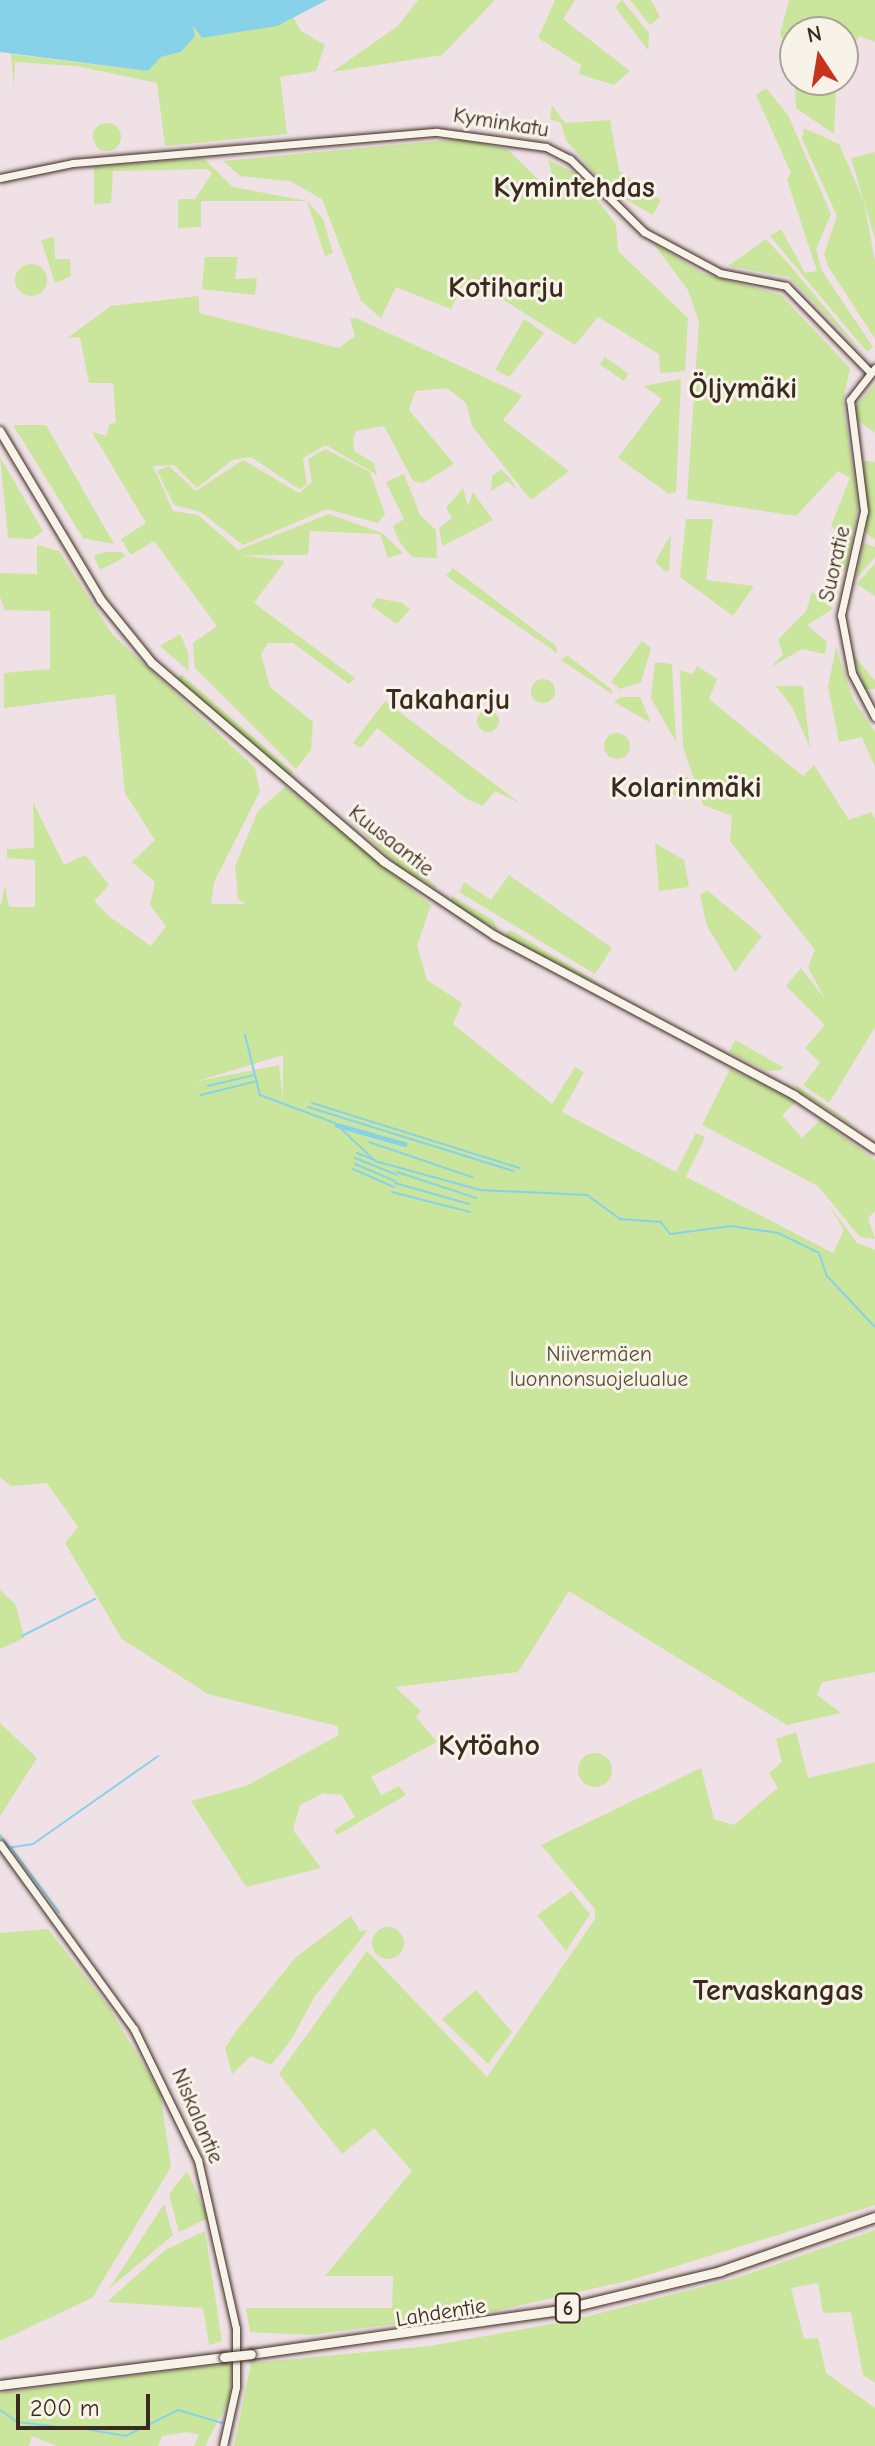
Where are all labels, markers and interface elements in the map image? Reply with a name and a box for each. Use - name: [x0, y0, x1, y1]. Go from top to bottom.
- north arrow: [779, 16, 859, 96]
- text: N: [805, 20, 824, 49]
- street label: Kyminkatu: [451, 102, 551, 144]
- district label: Kymintehdas: [493, 170, 655, 206]
- district label: Kotiharju: [448, 270, 564, 306]
- district label: Öljymäki: [689, 371, 797, 407]
- street label: Suoratie: [813, 524, 857, 604]
- district label: Takaharju: [386, 682, 510, 718]
- district label: Kolarinmäki: [610, 770, 762, 806]
- street label: Kuusaantie: [343, 799, 439, 883]
- park label: Niivermäen luonnonsuojelualue: [510, 1341, 688, 1392]
- district label: Kytöaho: [438, 1728, 540, 1764]
- district label: Tervaskangas: [693, 1973, 863, 2009]
- street label: Niskalantie: [165, 2064, 229, 2168]
- road number: 6: [554, 2292, 582, 2324]
- street label: Lahdentie: [394, 2293, 488, 2333]
- scale bar: [20, 2378, 154, 2428]
- text: 200 m: [30, 2394, 100, 2422]

